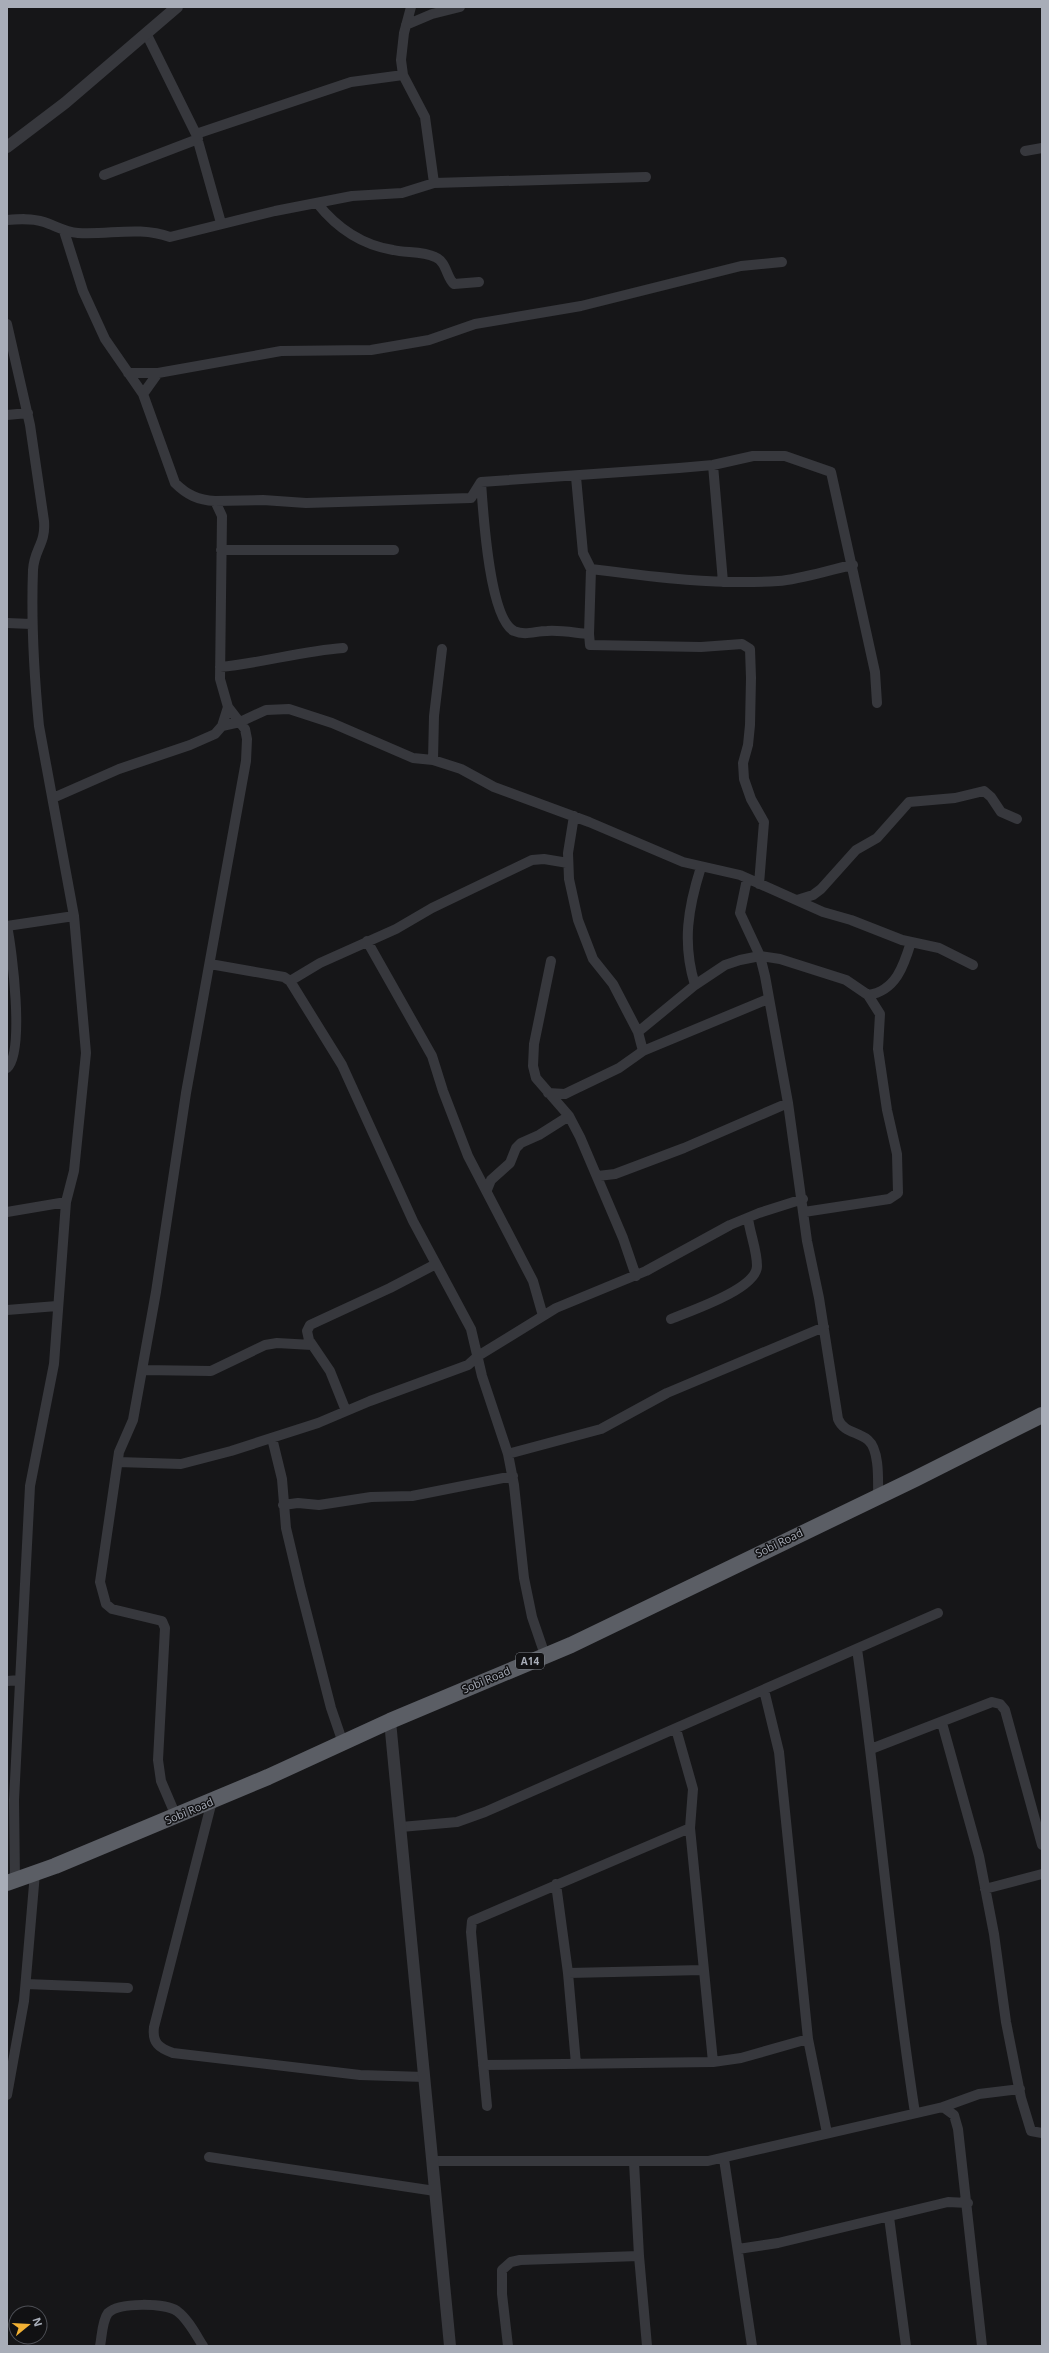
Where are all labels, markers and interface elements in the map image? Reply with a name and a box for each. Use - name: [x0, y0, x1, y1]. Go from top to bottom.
- street label: Sobi Road: [752, 1525, 805, 1561]
- road number: A14: [516, 1653, 544, 1669]
- street label: Sobi Road: [459, 1663, 512, 1696]
- street label: Sobi Road: [162, 1794, 215, 1827]
- north arrow: [8, 2305, 48, 2345]
- text: N: [29, 2315, 47, 2328]

